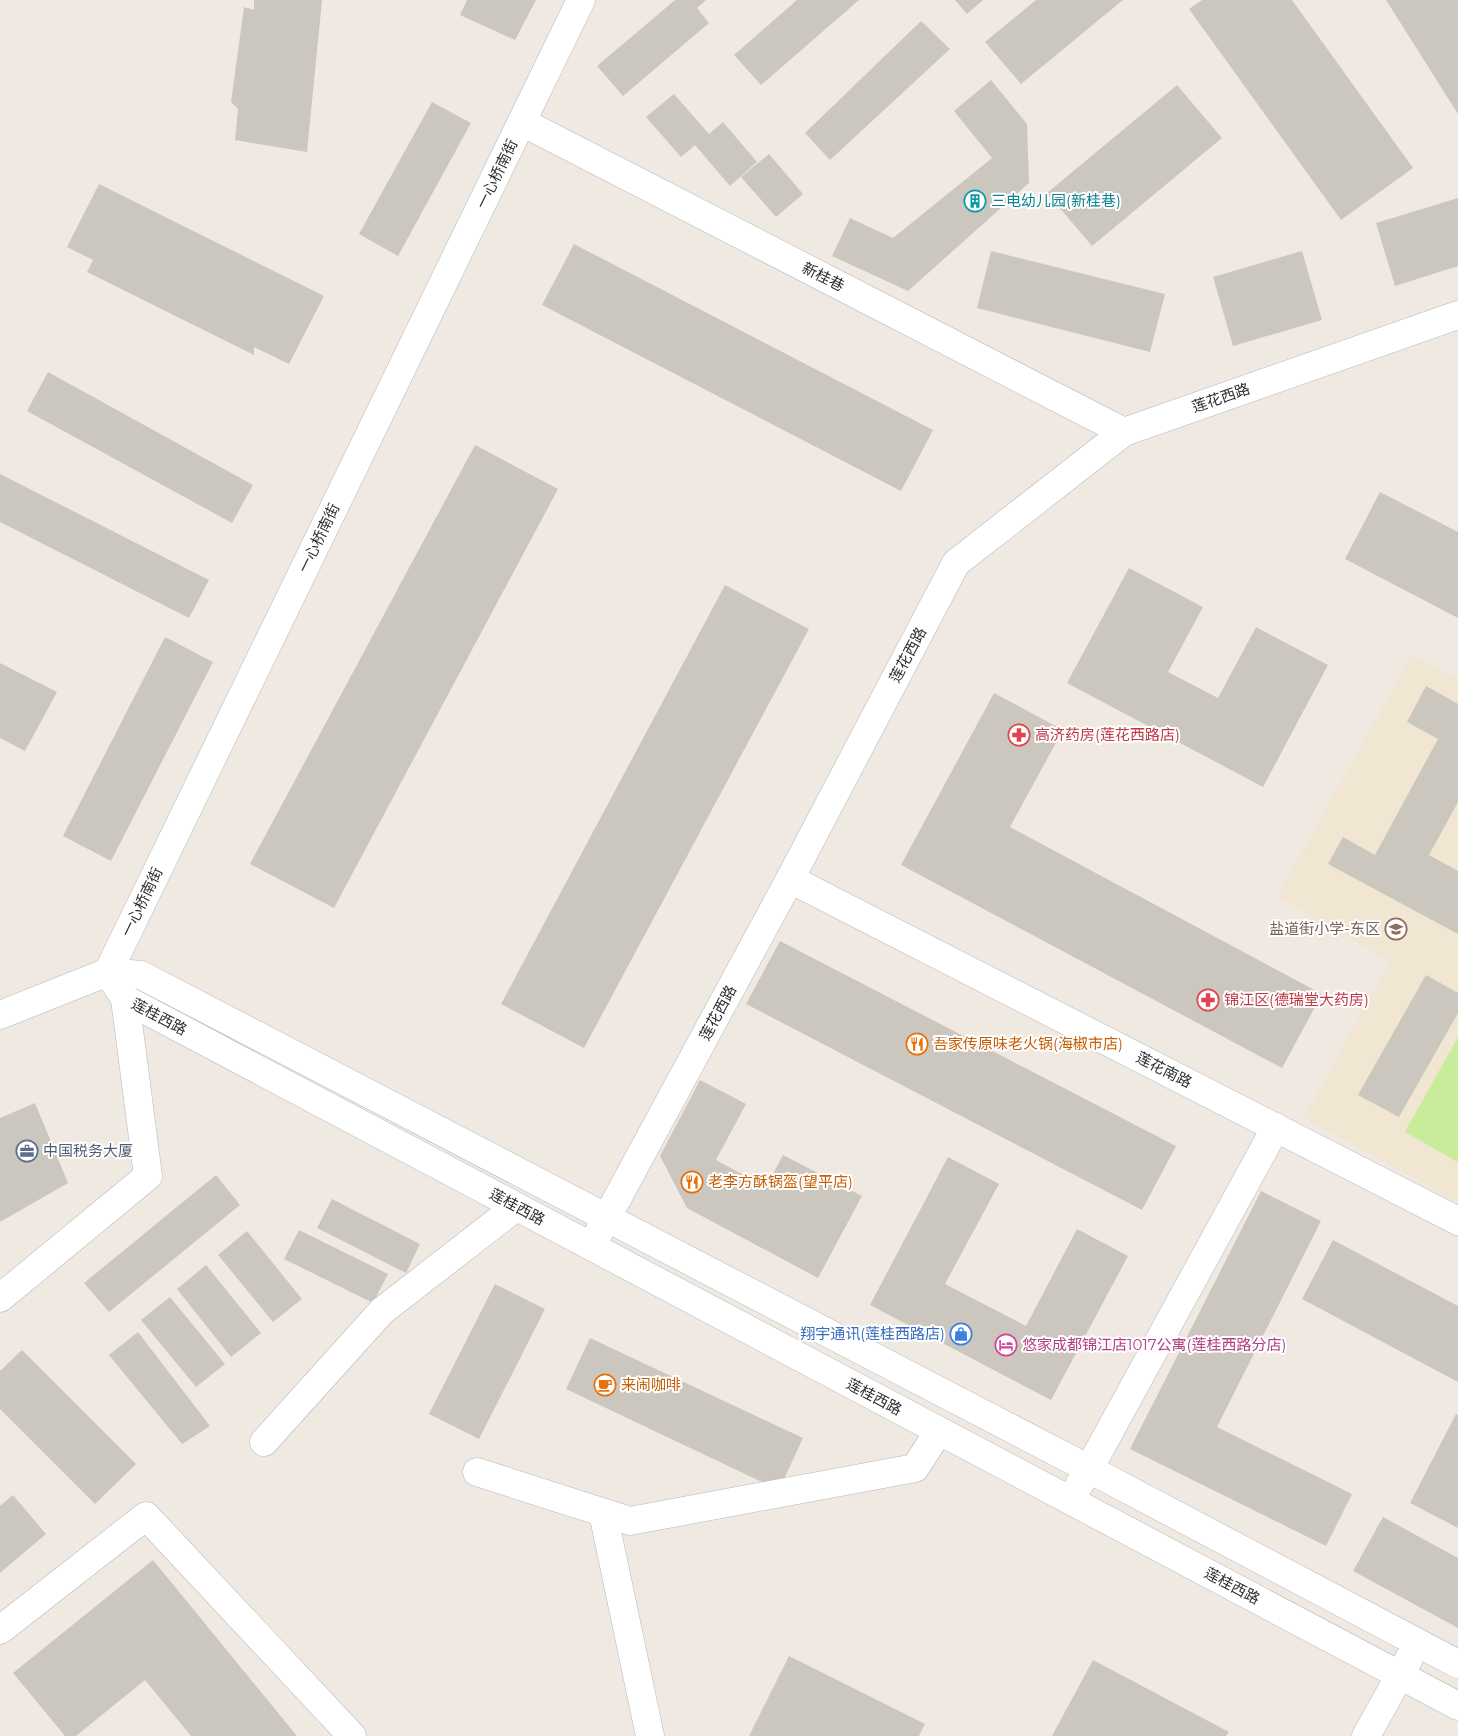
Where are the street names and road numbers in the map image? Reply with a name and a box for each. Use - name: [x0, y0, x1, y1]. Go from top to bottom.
- street label: 一心桥南街: [472, 136, 522, 212]
- street label: 新桂巷: [799, 258, 848, 295]
- street label: 莲花西路: [1189, 379, 1252, 416]
- street label: 一心桥南街: [294, 500, 344, 576]
- street label: 莲花西路: [885, 624, 930, 686]
- street label: 一心桥南街: [117, 864, 167, 940]
- street label: 莲花西路: [695, 982, 740, 1044]
- street label: 莲桂西路: [128, 994, 190, 1039]
- street label: 莲花南路: [1133, 1047, 1195, 1092]
- street label: 莲桂西路: [486, 1184, 548, 1229]
- street label: 莲桂西路: [843, 1374, 905, 1419]
- street label: 莲桂西路: [1201, 1563, 1263, 1608]

